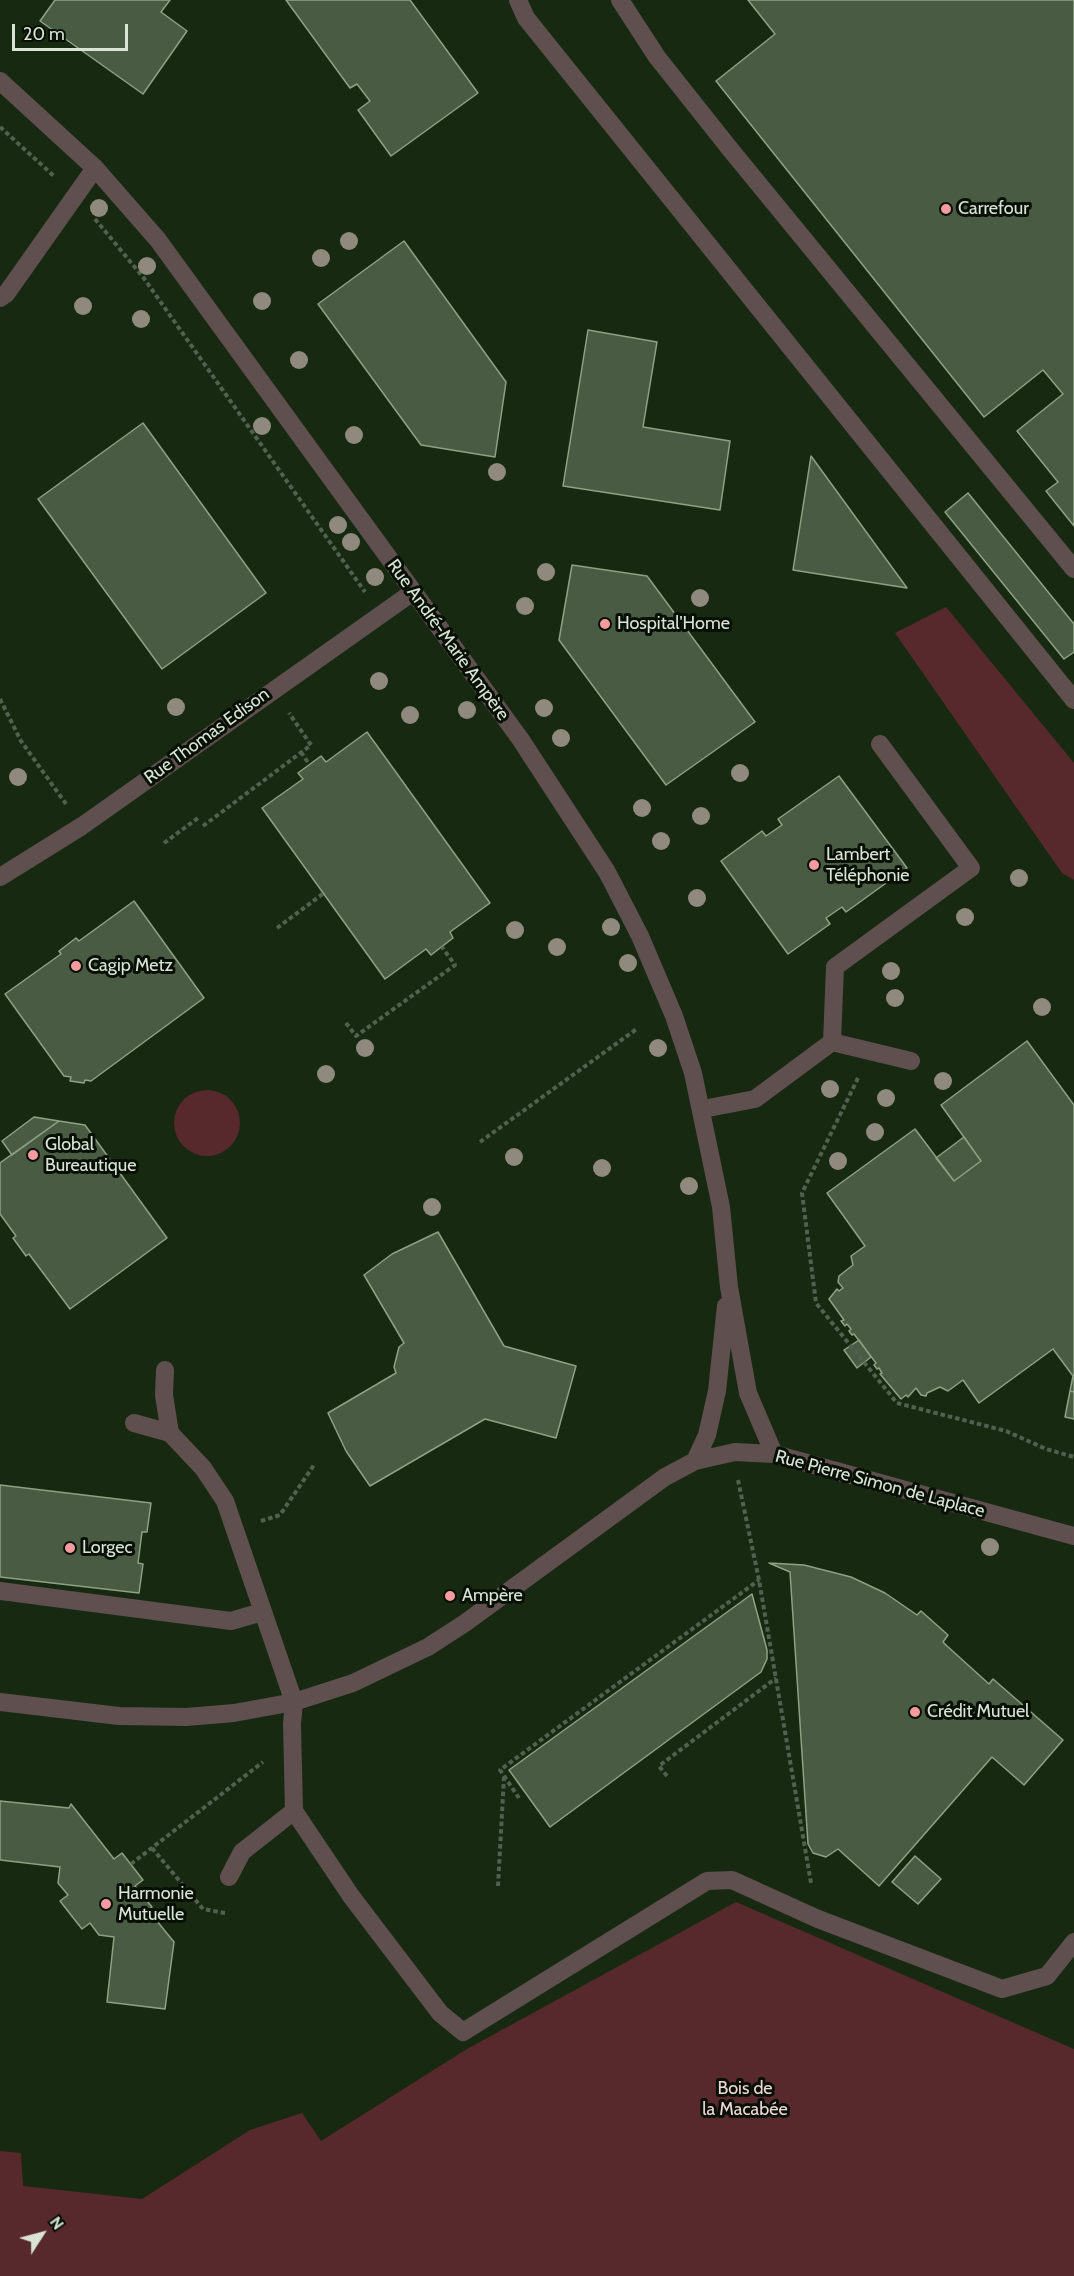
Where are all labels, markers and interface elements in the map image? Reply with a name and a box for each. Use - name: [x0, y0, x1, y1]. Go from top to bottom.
- scale bar: [15, 12, 130, 50]
- text: 20 m: [23, 23, 65, 45]
- place label: Carrefour: [958, 198, 1029, 220]
- marker: Carrefour: [939, 202, 953, 216]
- street label: Rue André-Marie Ampère: [382, 555, 514, 725]
- place label: Hospital'Home: [617, 613, 730, 635]
- marker: Hospital'Home: [598, 617, 612, 631]
- street label: Rue Thomas Edison: [140, 683, 274, 789]
- place label: Lambert Téléphonie: [826, 844, 910, 886]
- marker: Lambert Téléphonie: [807, 858, 821, 872]
- place label: Cagip Metz: [88, 955, 173, 977]
- marker: Cagip Metz: [69, 959, 83, 973]
- place label: Global Bureautique: [45, 1134, 136, 1176]
- marker: Global Bureautique: [26, 1148, 40, 1162]
- street label: Rue Pierre Simon de Laplace: [773, 1446, 987, 1522]
- place label: Lorgec: [82, 1537, 133, 1559]
- marker: Lorgec: [63, 1541, 77, 1555]
- place label: Ampère: [462, 1585, 523, 1607]
- marker: Ampère: [443, 1589, 457, 1603]
- place label: Crédit Mutuel: [927, 1701, 1029, 1723]
- marker: Crédit Mutuel: [908, 1705, 922, 1719]
- place label: Harmonie Mutuelle: [118, 1883, 194, 1926]
- marker: Harmonie Mutuelle: [99, 1897, 113, 1911]
- park label: Bois de la Macabée: [702, 2078, 788, 2120]
- north arrow: [12, 2204, 72, 2264]
- text: N: [46, 2213, 68, 2233]

